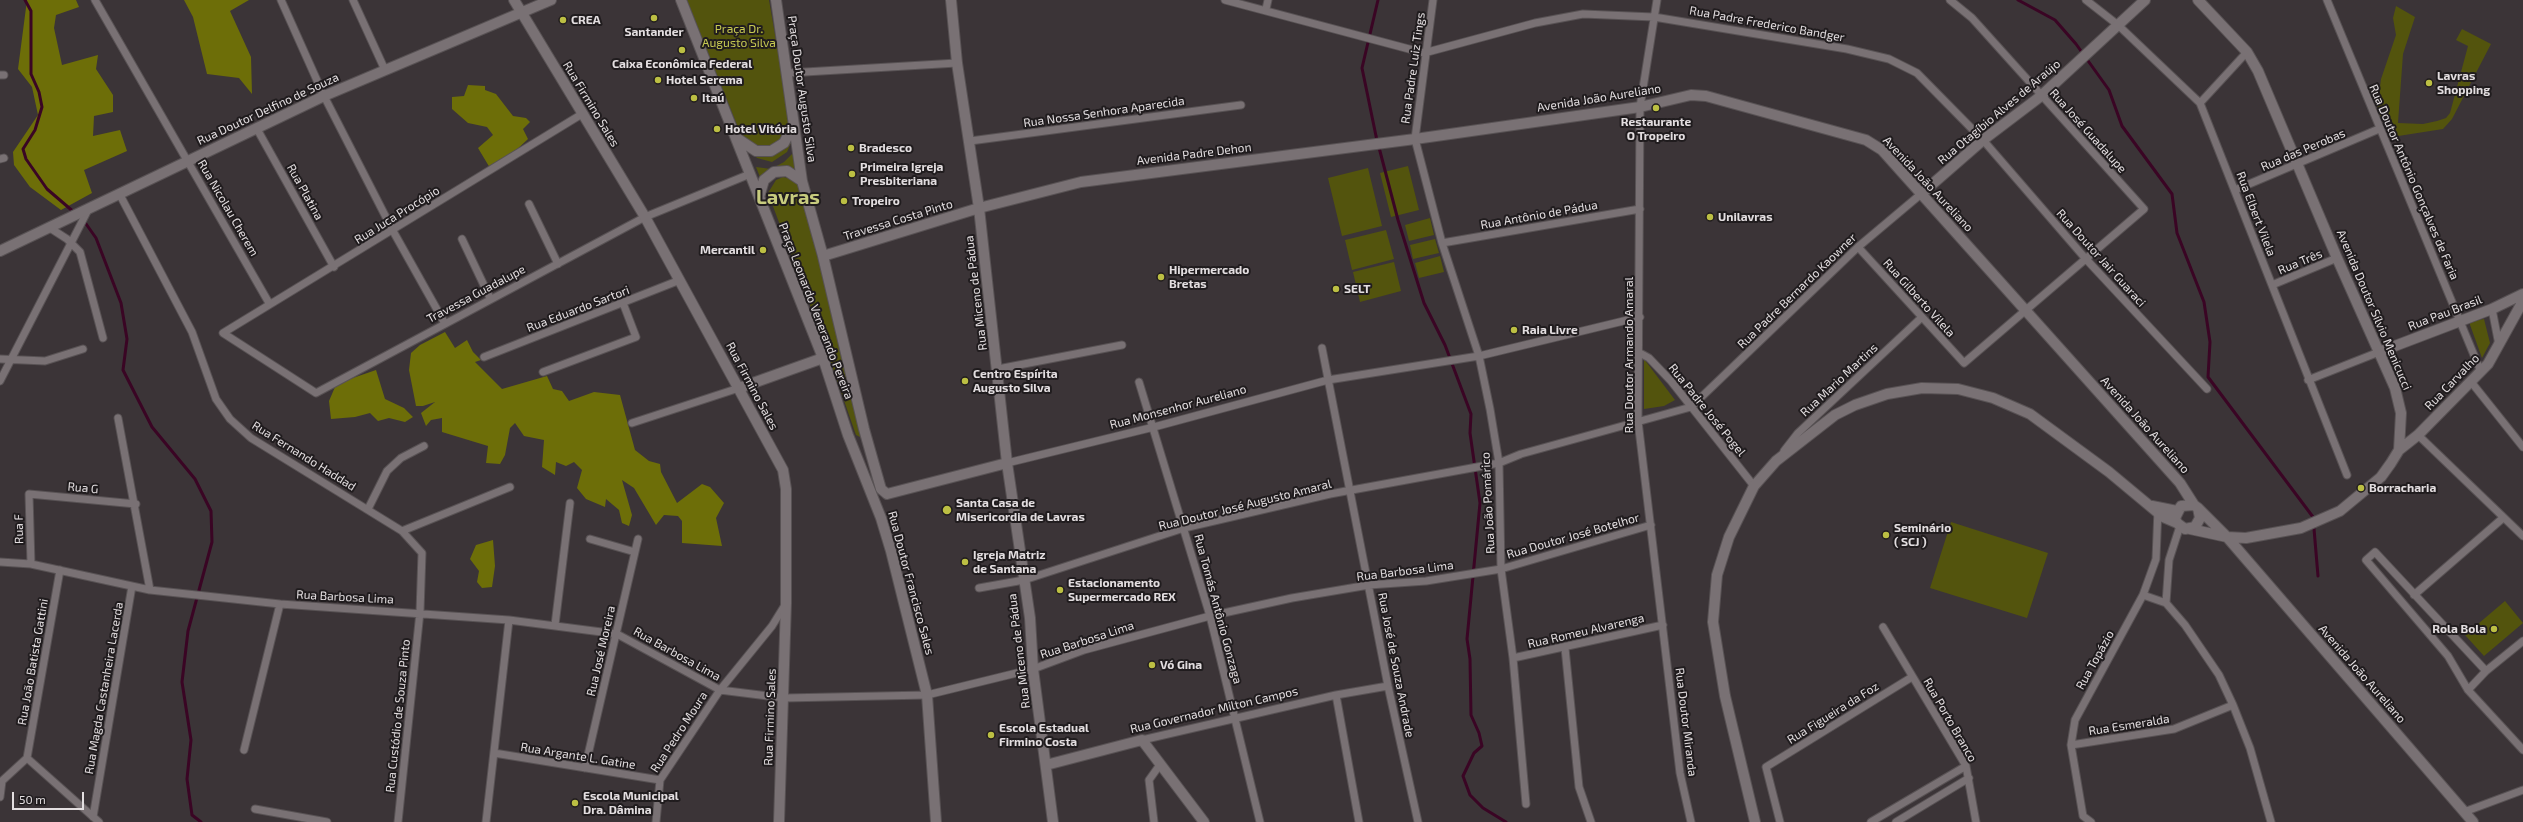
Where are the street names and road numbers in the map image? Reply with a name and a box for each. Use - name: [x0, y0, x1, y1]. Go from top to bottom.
- street label: Rua Padre Frederico Bandger: [1688, 3, 1846, 45]
- street label: Rua Padre Luiz Tings: [1398, 11, 1428, 125]
- street label: Praça Doutor Augusto Silva: [785, 15, 819, 163]
- street label: Rua Otagíbio Alves de Araújo: [1935, 57, 2063, 167]
- street label: Rua Firmino Sales: [560, 59, 622, 149]
- street label: Rua Doutor Delfino de Souza: [195, 70, 341, 148]
- street label: Avenida João Aureliano: [1536, 81, 1662, 115]
- street label: Rua Doutor Antônio Gonçalves de Faria: [2366, 82, 2462, 282]
- street label: Rua José Guadalupe: [2047, 86, 2129, 176]
- street label: Rua Nossa Senhora Aparecida: [1022, 94, 1186, 130]
- street label: Rua das Perobas: [2259, 126, 2347, 174]
- street label: Avenida João Aureliano: [1880, 133, 1976, 235]
- street label: Avenida Padre Dehon: [1136, 140, 1252, 168]
- street label: Rua Nicolau Cherem: [194, 157, 262, 259]
- street label: Rua Platina: [284, 161, 326, 223]
- street label: Rua Elbert Vilela: [2233, 170, 2279, 258]
- street label: Rua Juca Procópio: [352, 183, 442, 247]
- street label: Travessa Costa Pinto: [842, 197, 954, 243]
- street label: Rua Antônio de Pádua: [1479, 198, 1599, 232]
- street label: Rua Doutor Jair Guaraci: [2053, 206, 2149, 310]
- street label: Praça Leonardo Venerando Pereira: [776, 221, 856, 401]
- street label: Avenida Doutor Sílvio Menicucci: [2334, 228, 2414, 392]
- street label: Rua Padre Bernardo Kaowner: [1735, 230, 1859, 352]
- street label: Rua Miceno de Pádua: [962, 235, 990, 351]
- street label: Rua Três: [2276, 246, 2324, 278]
- street label: Rua Gilberto Vilela: [1880, 256, 1958, 340]
- street label: Travessa Guadalupe: [424, 262, 528, 326]
- street label: Rua Doutor Armando Amaral: [1622, 277, 1636, 433]
- street label: Rua Eduardo Sartori: [525, 283, 631, 335]
- street label: Rua Pau Brasil: [2406, 292, 2484, 334]
- street label: Rua Firmino Sales: [723, 340, 781, 432]
- street label: Rua Mario Martins: [1797, 340, 1881, 420]
- street label: Rua Carvalho: [2422, 351, 2482, 413]
- street label: Rua Padre José Pogel: [1665, 361, 1749, 459]
- street label: Avenida João Aureliano: [2098, 374, 2192, 476]
- street label: Rua Monsenhor Aureliano: [1108, 382, 1248, 432]
- street label: Rua Fernando Haddad: [249, 418, 359, 494]
- street label: Rua João Pomárico: [1478, 452, 1498, 554]
- street label: Rua Doutor José Augusto Amaral: [1157, 477, 1333, 533]
- street label: Rua G: [67, 479, 99, 497]
- street label: Rua Doutor Francisco Sales: [885, 510, 937, 656]
- street label: Rua Doutor José Botelhor: [1505, 510, 1641, 562]
- street label: Rua F: [12, 514, 26, 544]
- street label: Rua Tomás Antônio Gonzaga: [1191, 533, 1245, 685]
- street label: Rua Barbosa Lima: [1356, 558, 1454, 584]
- street label: Rua Barbosa Lima: [296, 587, 394, 607]
- street label: Rua José de Souza Andrade: [1375, 591, 1417, 739]
- street label: Rua Miceno de Pádua: [1005, 593, 1033, 709]
- street label: Rua João Batista Gattini: [15, 598, 51, 726]
- street label: Rua Magda Castanheira Lacerda: [82, 601, 126, 775]
- street label: Rua José Moreira: [584, 604, 618, 698]
- street label: Rua Romeu Alvarenga: [1526, 611, 1646, 651]
- street label: Rua Barbosa Lima: [1038, 618, 1136, 662]
- street label: Avenida João Aureliano: [2315, 622, 2409, 726]
- street label: Rua Barbosa Lima: [631, 624, 723, 684]
- street label: Rua Topázio: [2073, 628, 2117, 692]
- street label: Rua Custódio de Souza Pinto: [383, 639, 413, 793]
- street label: Rua Doutor Miranda: [1672, 667, 1700, 777]
- street label: Rua Firmino Sales: [761, 668, 779, 766]
- street label: Rua Porto Branco: [1920, 675, 1980, 765]
- street label: Rua Figueira da Foz: [1785, 679, 1881, 747]
- street label: Rua Governador Milton Campos: [1129, 684, 1299, 736]
- street label: Rua Pedro Moura: [647, 689, 711, 775]
- street label: Rua Esmeralda: [2088, 711, 2170, 739]
- street label: Rua Argante L. Gatine: [519, 740, 637, 772]

